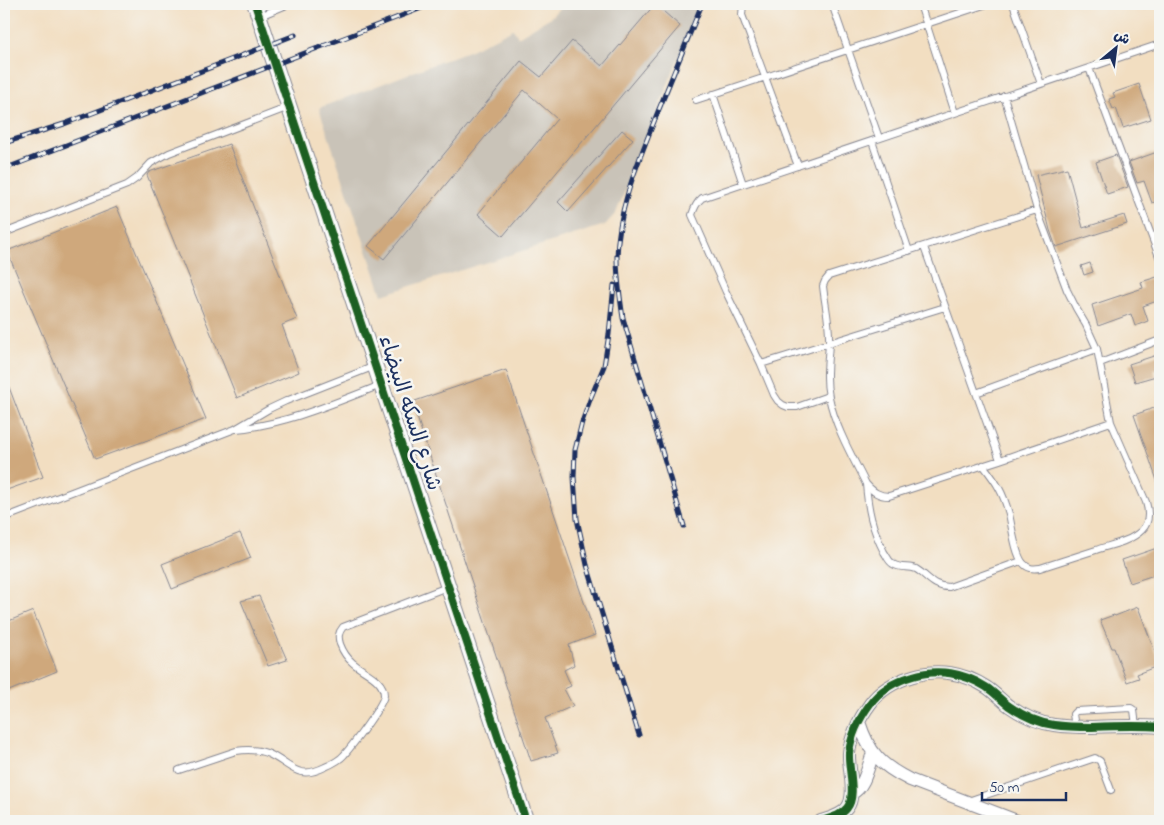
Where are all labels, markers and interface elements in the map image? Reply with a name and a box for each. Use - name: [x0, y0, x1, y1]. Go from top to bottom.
- north arrow: [1092, 22, 1142, 72]
- text: ش: [1110, 25, 1133, 51]
- street label: شارع السكه البيضاء: [370, 331, 448, 495]
- scale bar: [982, 770, 1065, 802]
- text: 50 m: [989, 777, 1020, 799]

